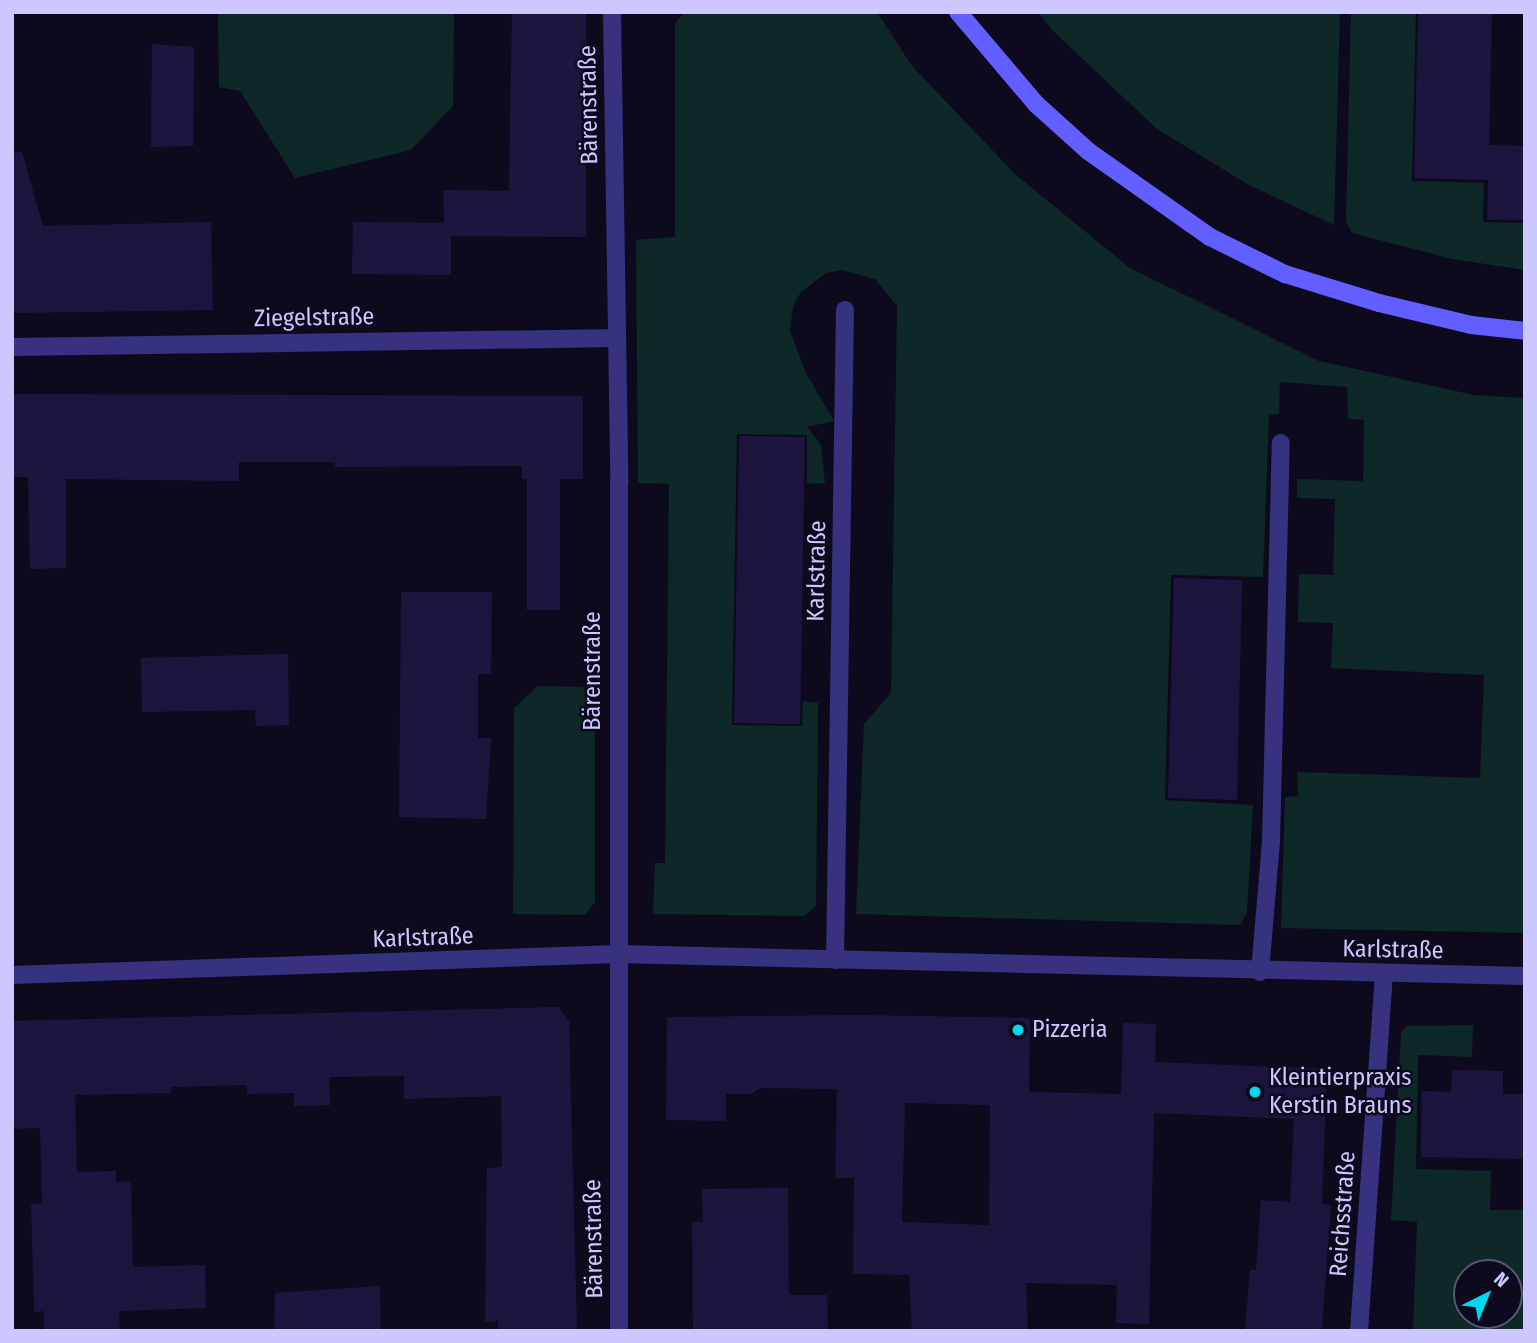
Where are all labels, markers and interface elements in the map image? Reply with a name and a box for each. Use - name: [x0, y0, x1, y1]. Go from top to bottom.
- street label: Bärenstraße: [574, 45, 604, 165]
- street label: Ziegelstraße: [254, 303, 374, 333]
- street label: Karlstraße: [802, 520, 832, 622]
- street label: Bärenstraße: [579, 611, 607, 731]
- street label: Karlstraße: [372, 922, 474, 954]
- street label: Karlstraße: [1342, 935, 1444, 965]
- place label: Pizzeria: [1032, 1016, 1107, 1044]
- marker: Pizzeria: [1010, 1022, 1026, 1038]
- place label: Kleintierpraxis Kerstin Brauns: [1269, 1064, 1412, 1120]
- marker: Kleintierpraxis Kerstin Brauns: [1247, 1084, 1263, 1100]
- street label: Reichsstraße: [1324, 1150, 1362, 1278]
- street label: Bärenstraße: [579, 1179, 609, 1299]
- north arrow: [1453, 1259, 1523, 1329]
- text: N: [1489, 1267, 1513, 1292]

